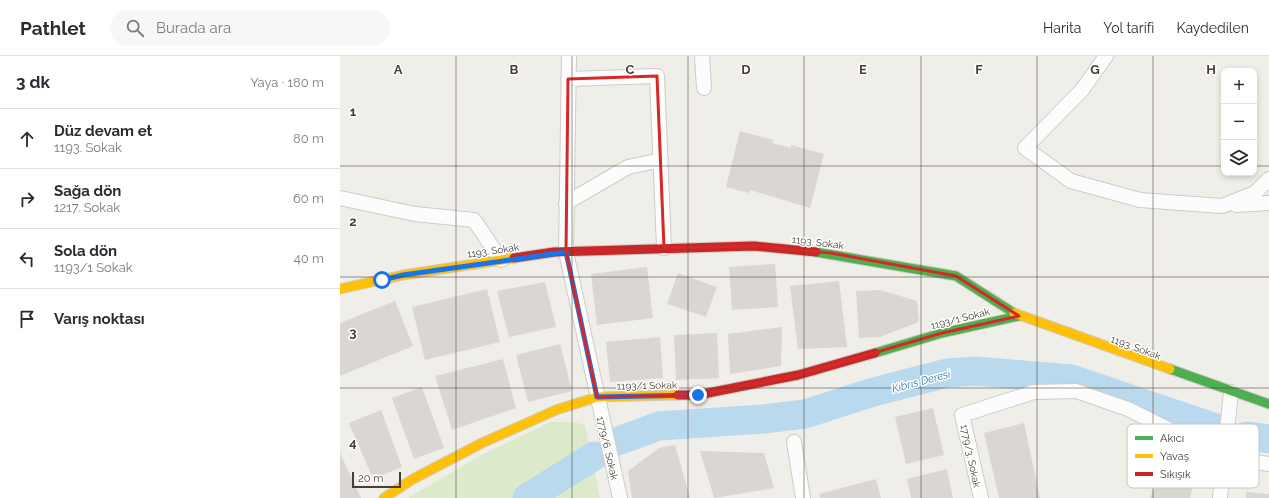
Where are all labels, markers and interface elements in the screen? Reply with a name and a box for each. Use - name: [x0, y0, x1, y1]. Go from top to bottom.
- search box: [110, 10, 390, 46]
- text: Pathlet: [20, 17, 86, 39]
- icon: search: [124, 17, 146, 39]
- text: Burada ara: [156, 19, 231, 37]
- text: Harita: [1043, 20, 1081, 36]
- text: Yol tarifi: [1103, 20, 1154, 36]
- text: Kaydedilen: [1176, 20, 1249, 36]
- text: A: [394, 62, 403, 77]
- text: B: [510, 62, 519, 77]
- text: C: [626, 62, 635, 77]
- text: D: [741, 62, 751, 77]
- text: E: [859, 62, 867, 77]
- text: F: [975, 62, 983, 77]
- text: G: [1090, 62, 1100, 77]
- text: H: [1206, 62, 1216, 77]
- map controls: [1221, 68, 1257, 176]
- button: +: [1221, 68, 1257, 104]
- text: 3 dk: [16, 72, 50, 92]
- text: Yaya · 180 m: [250, 75, 324, 90]
- text: 1: [350, 104, 357, 119]
- button: −: [1221, 104, 1257, 140]
- text: Düz devam et: [54, 122, 152, 140]
- icon: ahead: [16, 128, 38, 150]
- text: 80 m: [293, 131, 324, 146]
- text: 1193. Sokak: [54, 140, 122, 155]
- button: layers: [1221, 140, 1257, 176]
- text: Sağa dön: [54, 182, 121, 200]
- icon: right: [16, 188, 38, 210]
- text: 60 m: [293, 191, 324, 206]
- text: 1217. Sokak: [54, 200, 120, 215]
- text: 2: [349, 214, 357, 229]
- street label: 1193. Sokak: [791, 234, 845, 251]
- street label: 1193. Sokak: [466, 241, 520, 260]
- text: Sola dön: [54, 242, 117, 260]
- icon: left: [16, 248, 38, 270]
- text: 40 m: [294, 251, 324, 266]
- text: 1193/1 Sokak: [54, 260, 133, 275]
- route start: [373, 271, 391, 289]
- street label: 1193/1 Sokak: [929, 306, 991, 331]
- icon: arrive: [16, 308, 38, 330]
- text: Varış noktası: [54, 310, 145, 328]
- text: 3: [349, 325, 357, 340]
- street label: 1193. Sokak: [1109, 333, 1163, 362]
- water label: Kıbrıs Deresi: [890, 367, 952, 396]
- street label: 1193/1 Sokak: [617, 379, 678, 392]
- route end: [689, 386, 707, 404]
- street label: 1779/6. Sokak: [595, 415, 620, 482]
- street label: 1779/3. Sokak: [958, 423, 983, 489]
- legend: [1127, 424, 1259, 488]
- text: Akıcı: [1160, 432, 1184, 445]
- text: 4: [349, 435, 357, 450]
- text: Yavaş: [1160, 450, 1189, 463]
- text: Sıkışık: [1160, 468, 1191, 481]
- scale bar: [352, 470, 401, 489]
- text: 20 m: [358, 472, 383, 485]

